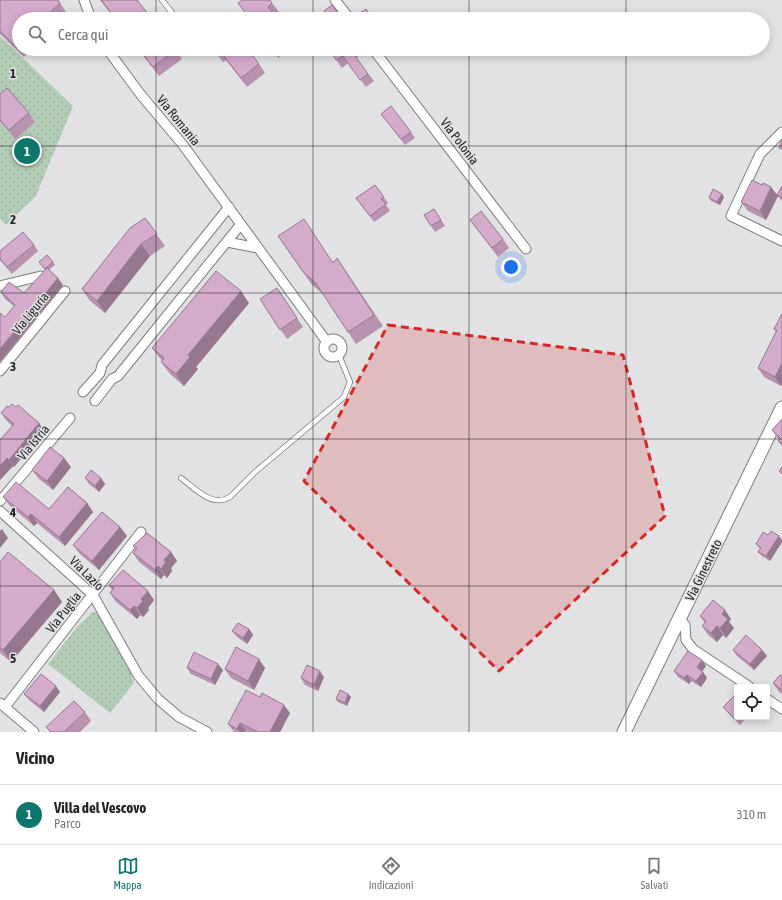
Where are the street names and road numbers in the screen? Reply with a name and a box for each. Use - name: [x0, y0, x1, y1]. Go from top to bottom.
- street label: Via Romania: [154, 92, 203, 149]
- street label: Via Polonia: [437, 115, 482, 168]
- street label: Via Liguria: [9, 289, 52, 337]
- street label: Via Istria: [14, 422, 53, 463]
- street label: Via Ginestreto: [682, 537, 725, 604]
- street label: Via Lazio: [66, 553, 107, 594]
- street label: Via Puglia: [43, 589, 84, 636]

